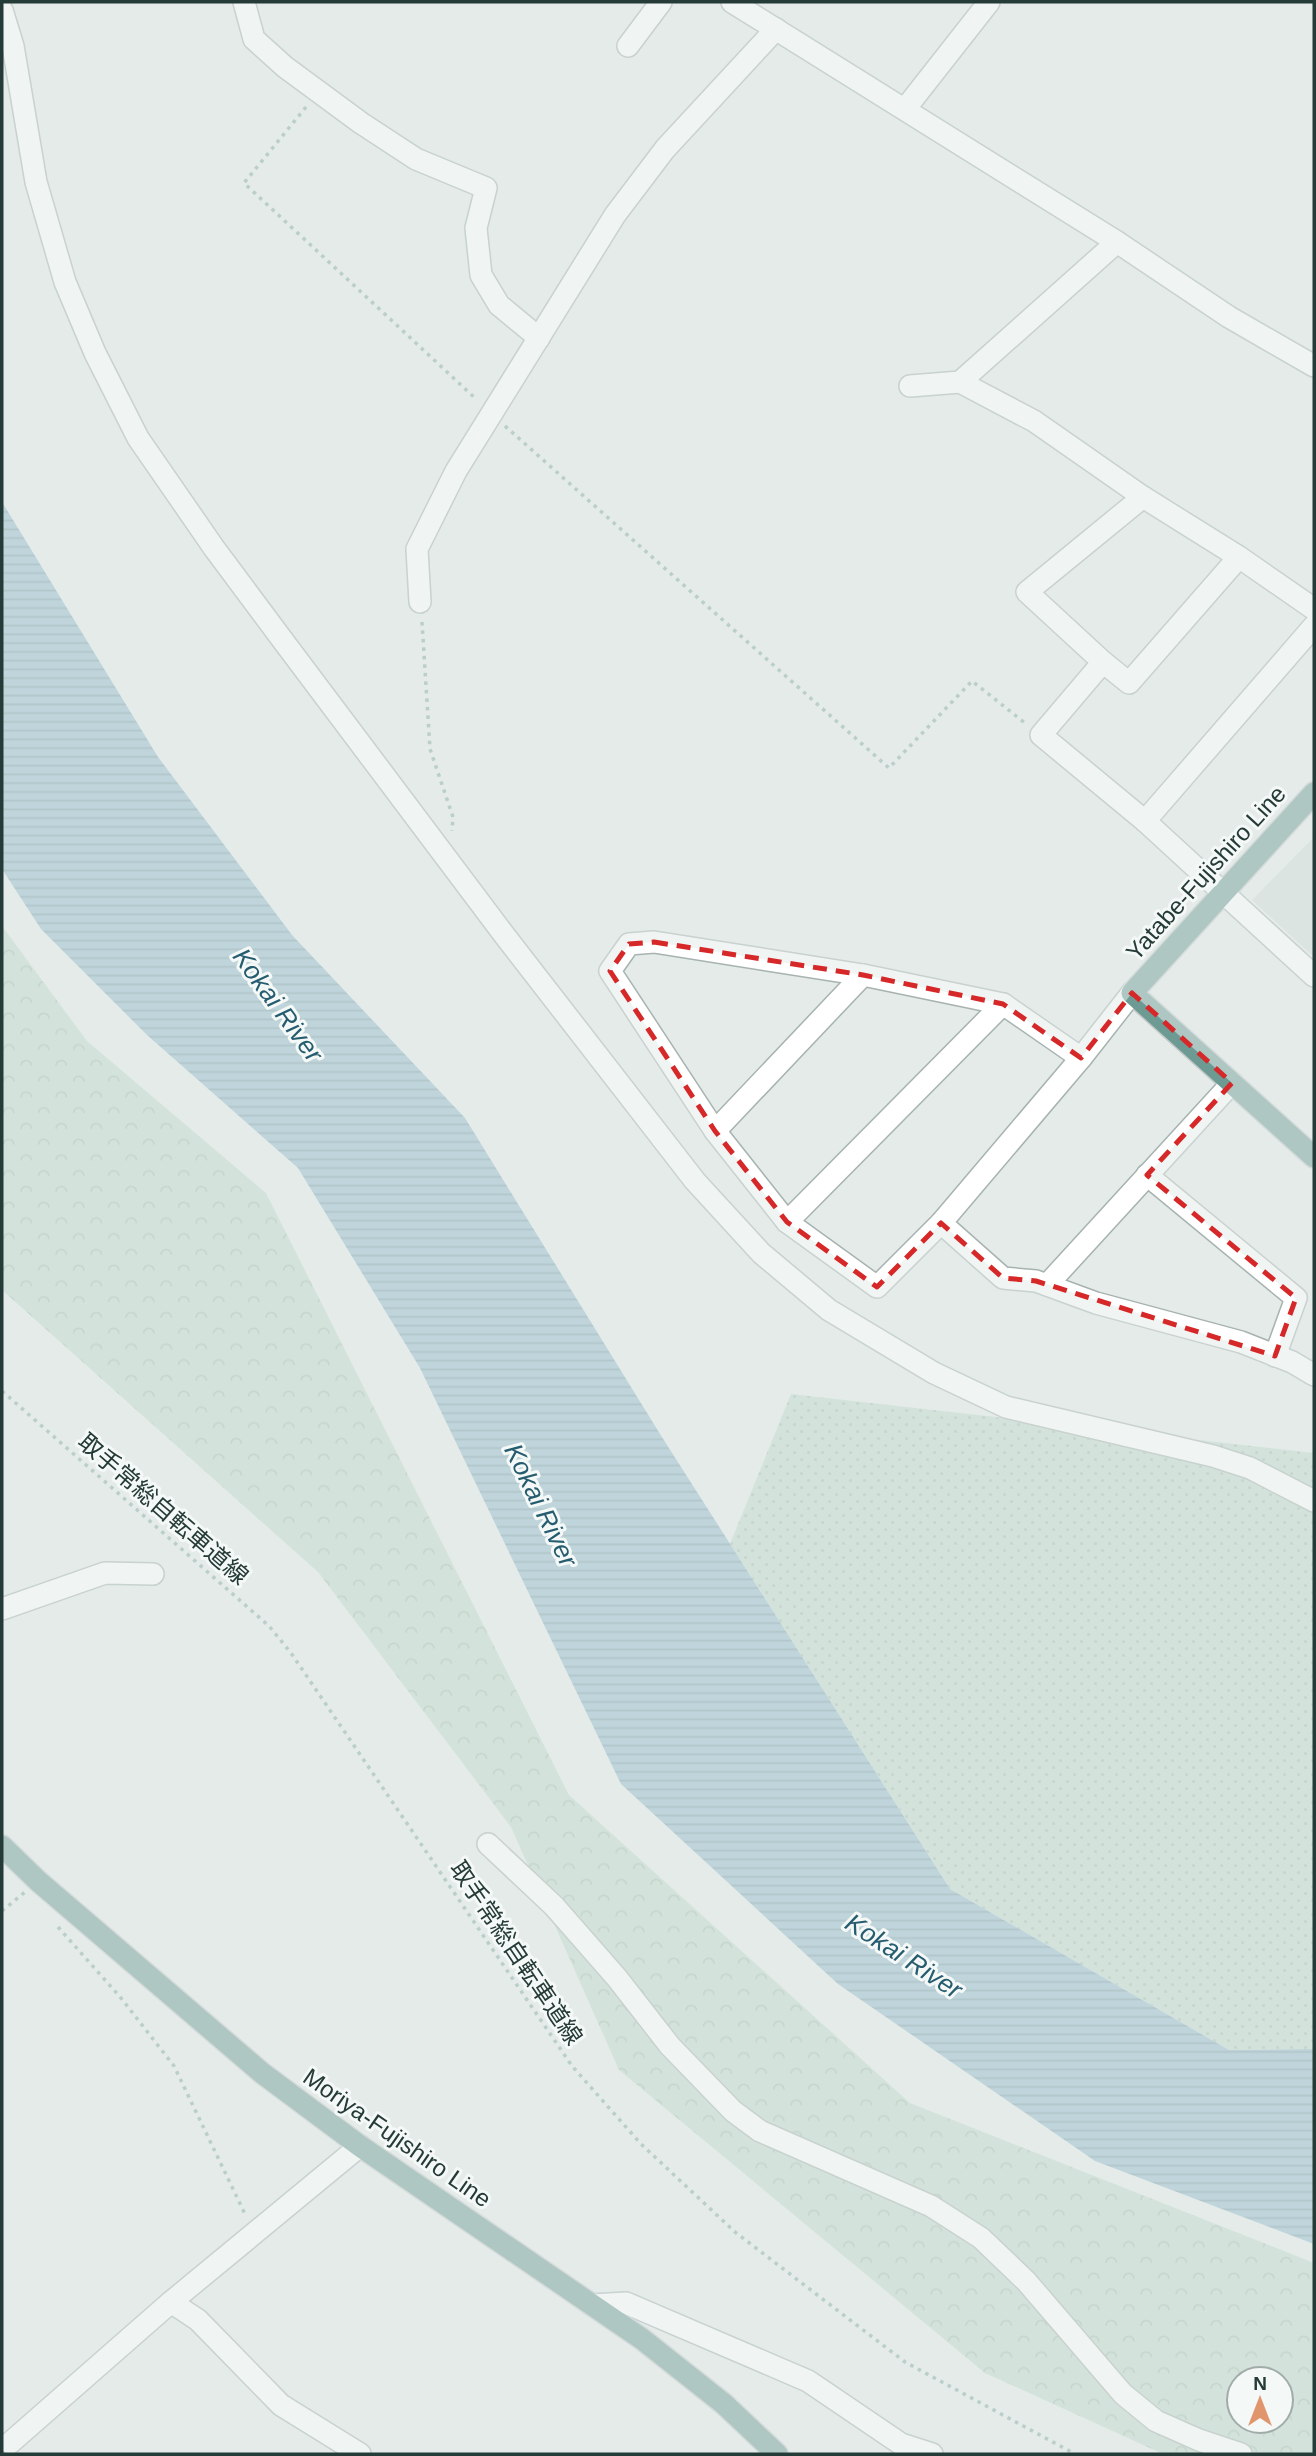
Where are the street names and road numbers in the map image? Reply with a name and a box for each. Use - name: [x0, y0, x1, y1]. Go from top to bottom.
- street label: Yatabe-Fujishiro Line: [1120, 780, 1291, 965]
- street label: 取手常総自転車道線: [73, 1428, 254, 1590]
- street label: 取手常総自転車道線: [445, 1856, 588, 2050]
- street label: Moriya-Fujishiro Line: [298, 2063, 496, 2213]

